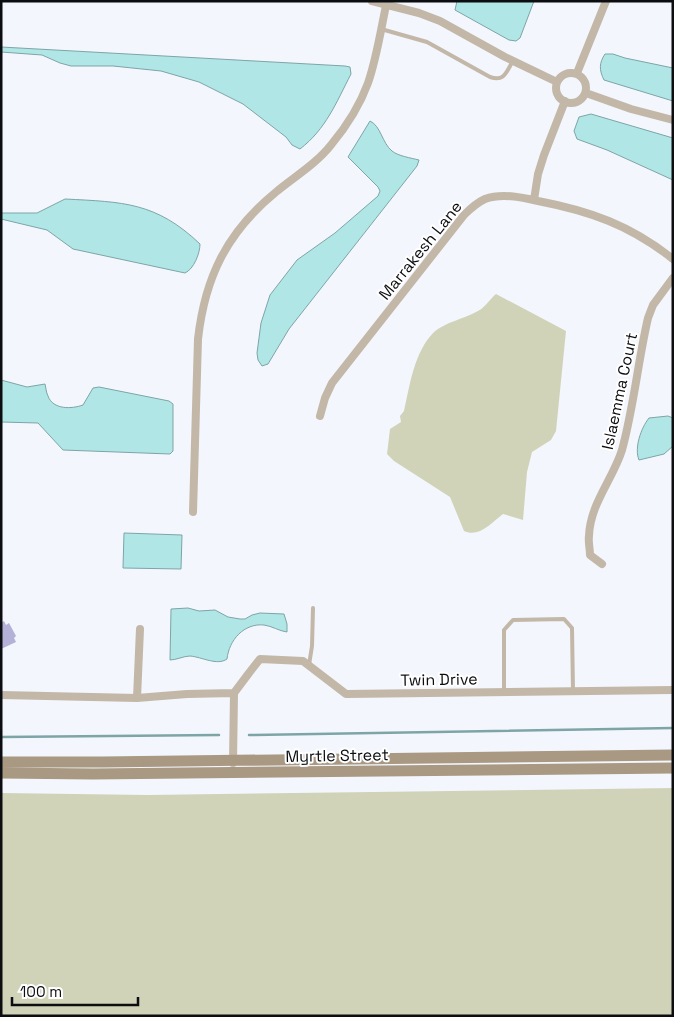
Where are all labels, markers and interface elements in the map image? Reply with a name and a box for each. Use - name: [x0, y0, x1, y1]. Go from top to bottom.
- street label: Marrakesh Lane: [374, 197, 467, 304]
- street label: Islaemma Court: [597, 331, 642, 451]
- street label: Twin Drive: [400, 668, 478, 691]
- street label: Myrtle Street: [285, 744, 389, 767]
- scale bar: [12, 974, 139, 1006]
- text: 100 m: [20, 982, 62, 1001]

